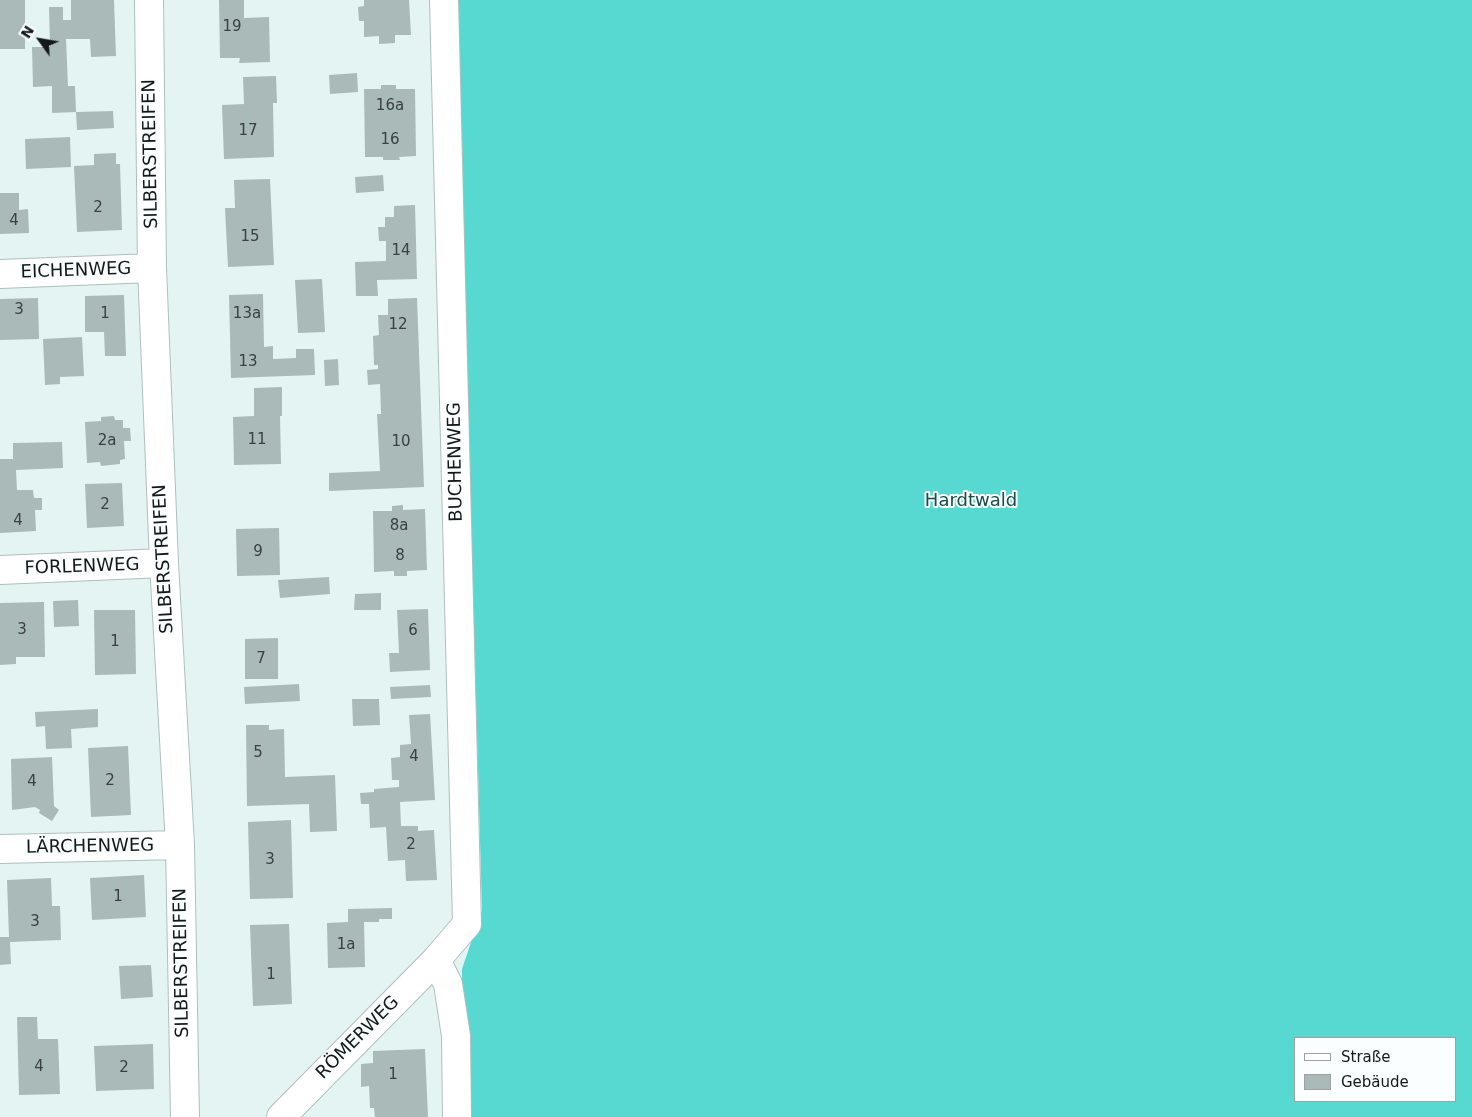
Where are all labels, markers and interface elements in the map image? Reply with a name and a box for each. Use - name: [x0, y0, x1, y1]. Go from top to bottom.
- north arrow: [15, 15, 65, 65]
- house number: 19: [222, 18, 242, 36]
- text: N: [17, 23, 37, 41]
- street label: SILBERSTREIFEN: [139, 79, 163, 229]
- house number: 16a: [376, 97, 404, 115]
- house number: 17: [238, 122, 258, 140]
- house number: 16: [380, 131, 400, 149]
- house number: 2: [93, 199, 103, 217]
- house number: 4: [9, 212, 19, 230]
- house number: 15: [240, 228, 260, 246]
- house number: 14: [391, 242, 411, 260]
- street label: EICHENWEG: [20, 258, 132, 284]
- house number: 3: [14, 301, 24, 319]
- house number: 1: [100, 305, 110, 323]
- house number: 13a: [233, 305, 261, 323]
- house number: 12: [388, 316, 408, 334]
- house number: 13: [238, 353, 258, 371]
- street label: BUCHENWEG: [444, 402, 468, 522]
- house number: 11: [247, 431, 267, 449]
- house number: 2a: [98, 432, 116, 450]
- house number: 10: [391, 433, 411, 451]
- street label: SILBERSTREIFEN: [149, 484, 179, 634]
- park label: Hardtwald: [925, 490, 1017, 512]
- house number: 2: [100, 496, 110, 514]
- house number: 4: [13, 512, 23, 530]
- house number: 8a: [390, 517, 408, 535]
- house number: 9: [253, 543, 263, 561]
- house number: 8: [395, 547, 405, 565]
- street label: FORLENWEG: [24, 554, 140, 580]
- house number: 3: [17, 621, 27, 639]
- house number: 6: [408, 622, 418, 640]
- house number: 1: [110, 633, 120, 651]
- house number: 7: [256, 650, 266, 668]
- house number: 5: [253, 744, 263, 762]
- house number: 4: [409, 748, 419, 766]
- house number: 2: [105, 772, 115, 790]
- house number: 4: [27, 773, 37, 791]
- street label: LÄRCHENWEG: [26, 835, 154, 859]
- house number: 2: [406, 836, 416, 854]
- house number: 3: [265, 851, 275, 869]
- house number: 1: [113, 888, 123, 906]
- street label: SILBERSTREIFEN: [170, 888, 194, 1038]
- house number: 3: [30, 913, 40, 931]
- house number: 1a: [337, 936, 355, 954]
- house number: 1: [266, 966, 276, 984]
- street label: RÖMERWEG: [312, 992, 404, 1084]
- legend: [1294, 1037, 1457, 1102]
- text: Straße: [1341, 1048, 1390, 1066]
- house number: 4: [34, 1058, 44, 1076]
- house number: 2: [119, 1059, 129, 1077]
- house number: 1: [388, 1066, 398, 1084]
- text: Gebäude: [1341, 1073, 1409, 1091]

